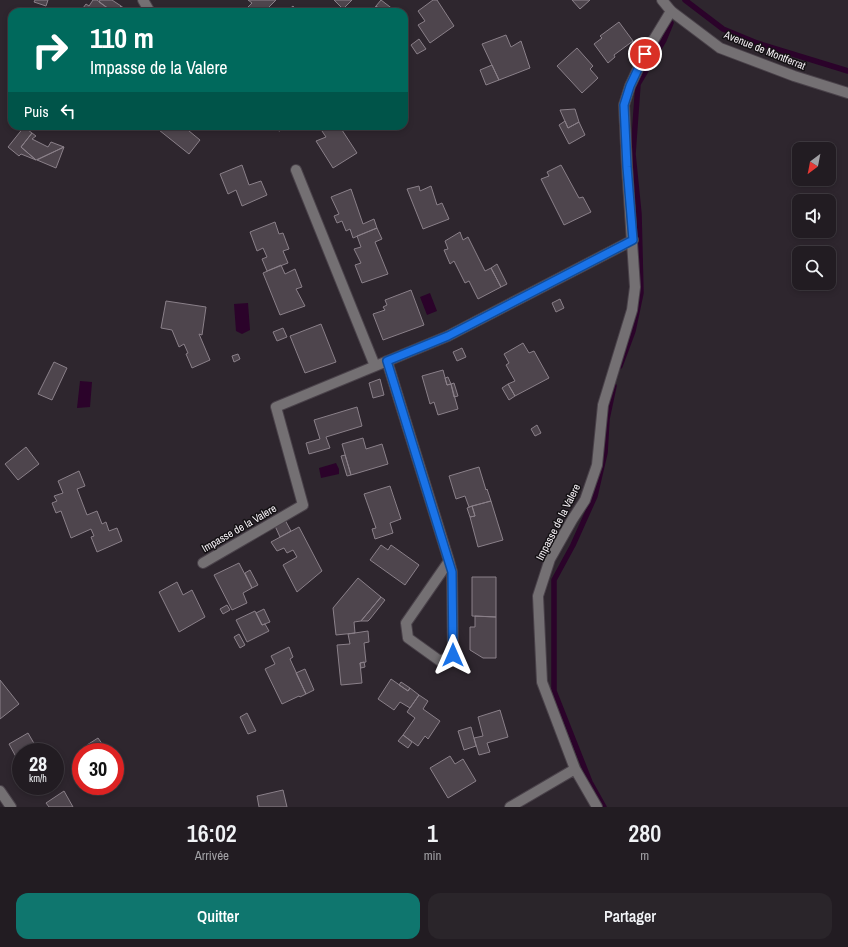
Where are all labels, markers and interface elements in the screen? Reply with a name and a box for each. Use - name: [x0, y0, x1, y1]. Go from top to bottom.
- text: 110 m: [90, 19, 154, 57]
- icon: right: [24, 24, 76, 76]
- street label: Avenue de Montferrat: [721, 27, 808, 73]
- pin: [628, 37, 662, 71]
- icon: arrive: [634, 43, 656, 65]
- text: Impasse de la Valere: [90, 55, 228, 80]
- icon: left: [57, 100, 79, 122]
- text: Puis: [24, 101, 49, 122]
- north arrow: [792, 142, 836, 186]
- map controls: [792, 142, 836, 290]
- button: sound: [792, 194, 836, 238]
- button: search: [792, 246, 836, 290]
- street label: Impasse de la Valere: [533, 481, 583, 563]
- street label: Impasse de la Valere: [199, 501, 279, 555]
- position arrow: [432, 634, 474, 676]
- speed limit sign: 30: [72, 743, 124, 795]
- text: 28: [29, 750, 47, 777]
- text: km/h: [29, 772, 47, 785]
- text: 16:02: [187, 817, 237, 849]
- text: 1: [427, 817, 438, 849]
- text: 280: [628, 817, 661, 849]
- text: Arrivée: [195, 847, 229, 864]
- text: min: [424, 847, 441, 864]
- text: m: [640, 847, 649, 864]
- button: Quitter: [16, 893, 420, 939]
- button: Partager: [428, 893, 832, 939]

